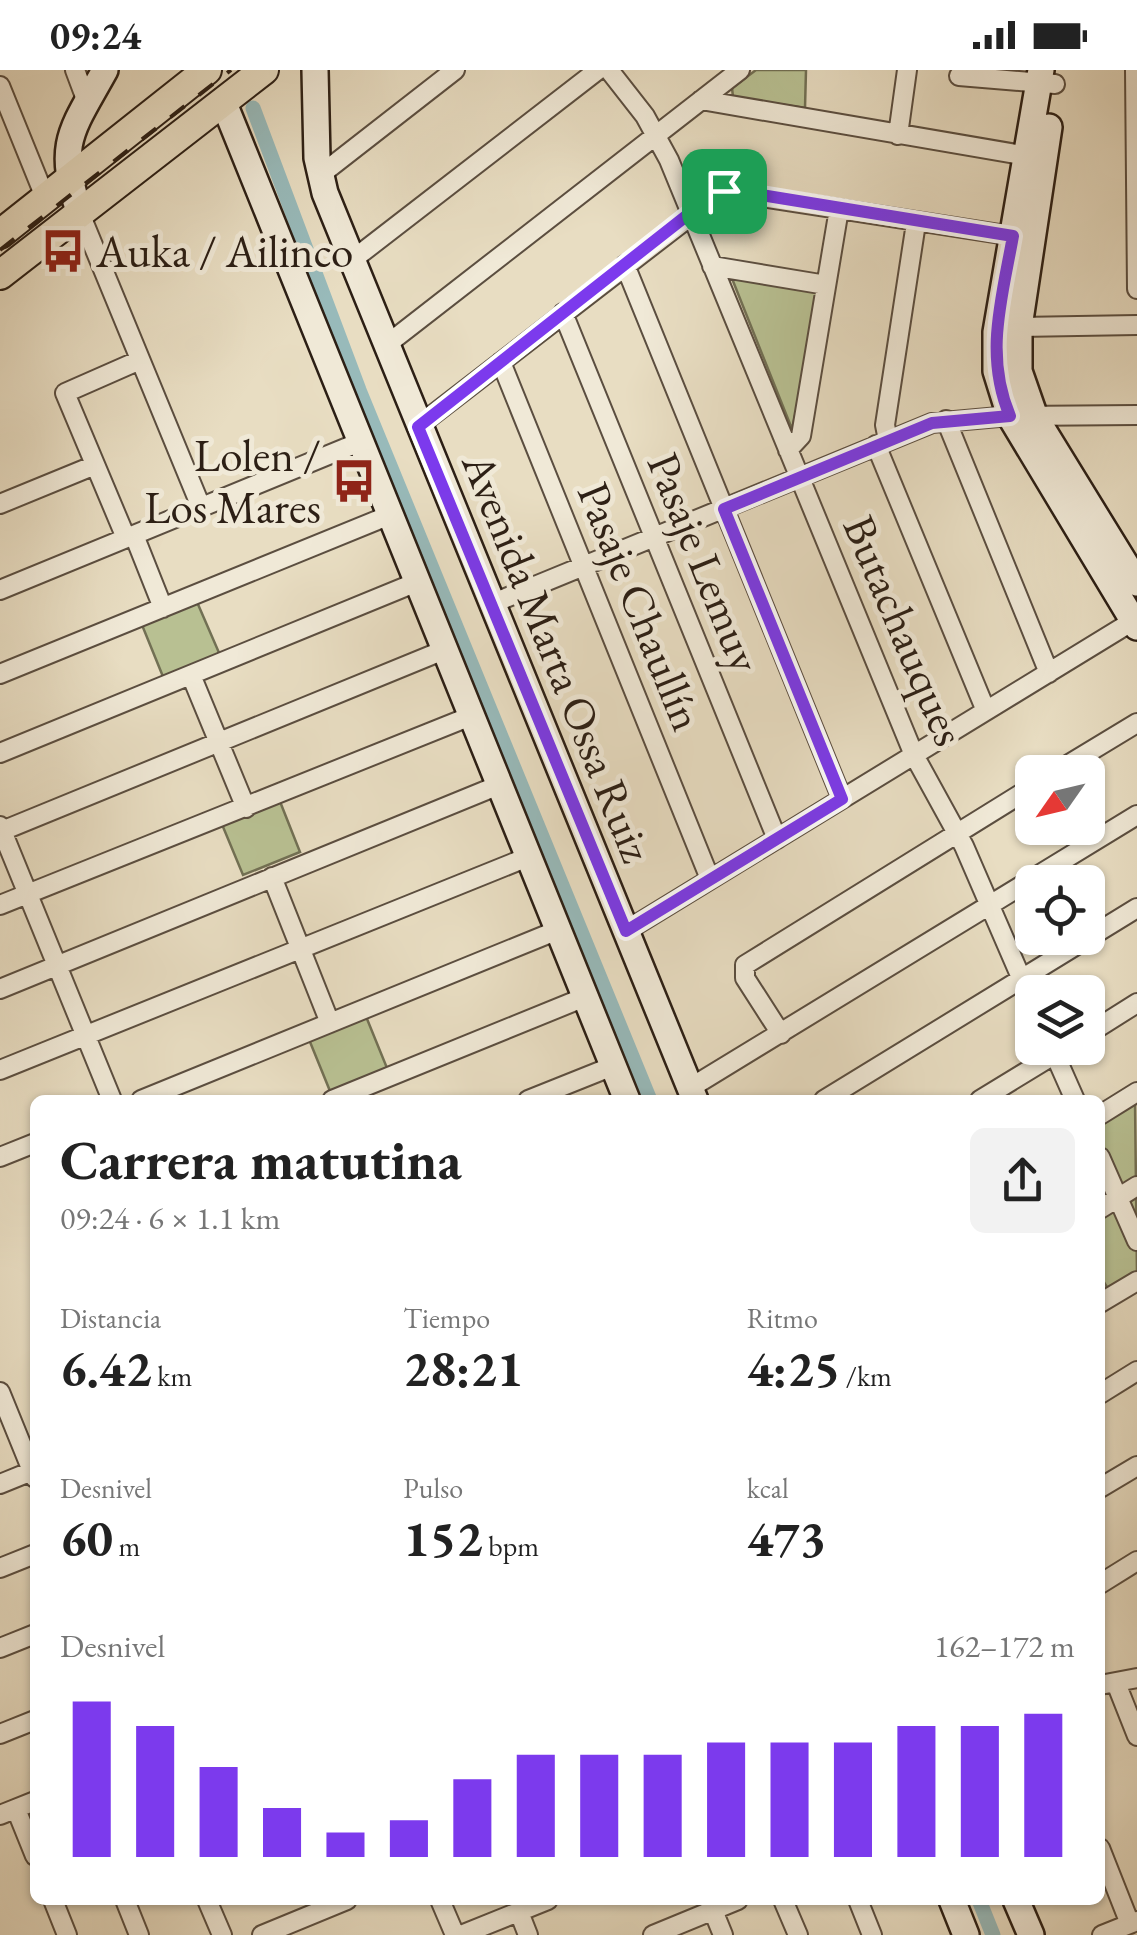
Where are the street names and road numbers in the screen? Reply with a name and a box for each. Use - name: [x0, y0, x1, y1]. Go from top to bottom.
- street label: Avenida Marta Ossa Ruiz: [449, 443, 667, 870]
- street label: Pasaje Lemuy: [635, 444, 775, 680]
- street label: Pasaje Chaullín: [565, 473, 717, 739]
- street label: Butachauques: [831, 506, 979, 754]

